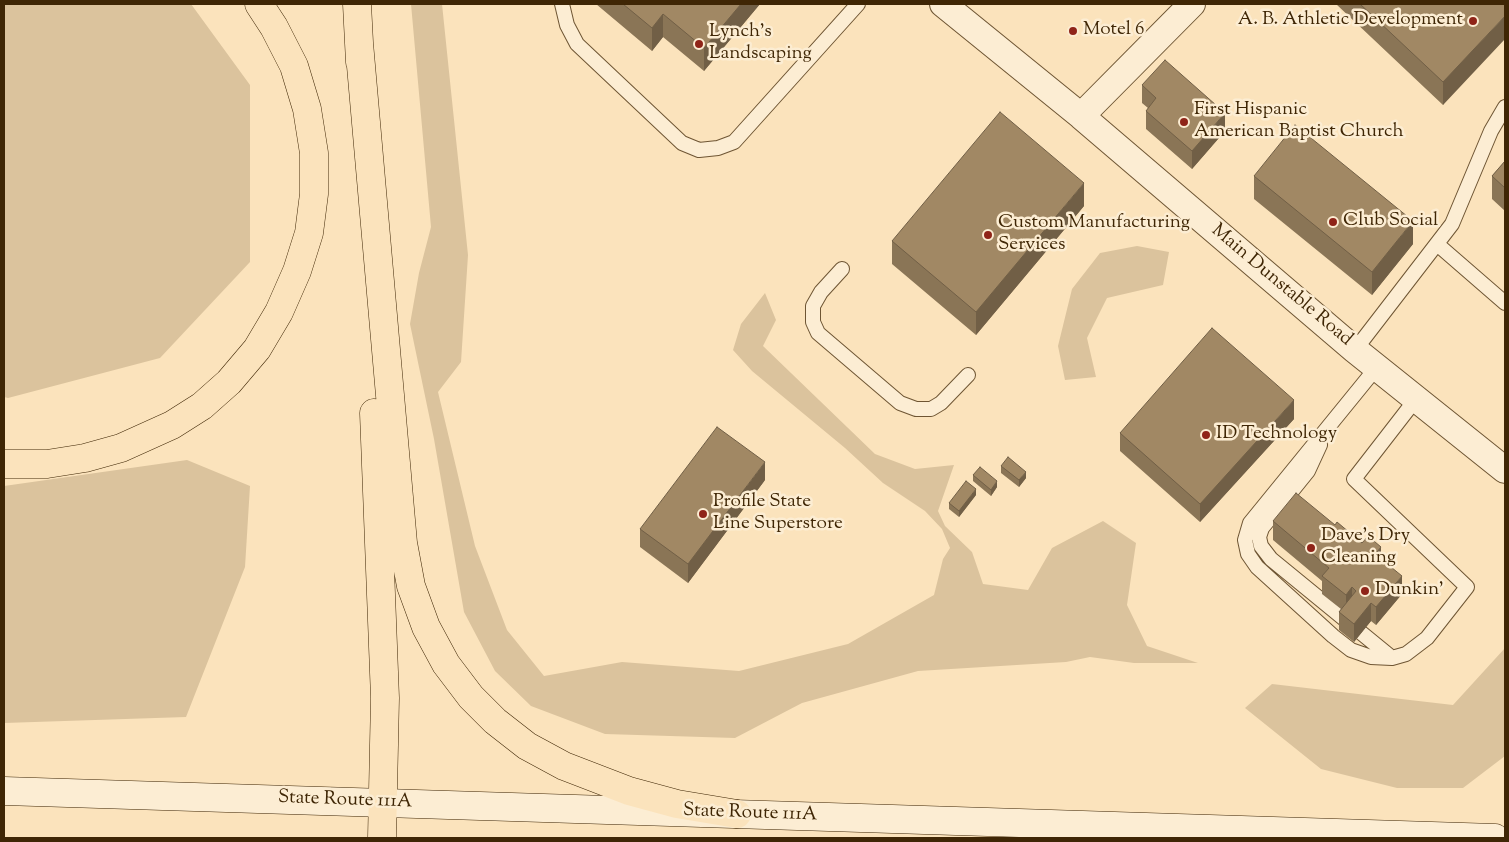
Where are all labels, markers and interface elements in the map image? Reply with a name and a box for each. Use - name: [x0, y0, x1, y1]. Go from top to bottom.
- place label: A. B. Athletic Development: [1238, 10, 1463, 32]
- marker: A. B. Athletic Development: [1467, 15, 1479, 27]
- place label: Motel 6: [1083, 20, 1145, 42]
- place label: Lynch's Landscaping: [709, 22, 812, 66]
- marker: Motel 6: [1067, 25, 1079, 37]
- marker: Lynch's Landscaping: [693, 38, 705, 50]
- place label: First Hispanic American Baptist Church: [1194, 100, 1404, 144]
- marker: First Hispanic American Baptist Church: [1178, 116, 1190, 128]
- place label: Club Social: [1343, 211, 1438, 233]
- place label: Custom Manufacturing Services: [998, 213, 1190, 257]
- marker: Club Social: [1327, 216, 1339, 228]
- street label: Main Dunstable Road: [1206, 220, 1356, 352]
- marker: Custom Manufacturing Services: [982, 229, 994, 241]
- place label: ID Technology: [1216, 424, 1337, 446]
- marker: ID Technology: [1200, 429, 1212, 441]
- place label: Profile State Line Superstore: [713, 492, 843, 536]
- marker: Profile State Line Superstore: [697, 508, 709, 520]
- place label: Dave's Dry Cleaning: [1321, 526, 1410, 570]
- marker: Dave's Dry Cleaning: [1305, 542, 1317, 554]
- place label: Dunkin': [1375, 580, 1444, 602]
- marker: Dunkin': [1359, 585, 1371, 597]
- street label: State Route 111A: [277, 787, 413, 815]
- street label: State Route 111A: [682, 800, 818, 828]

